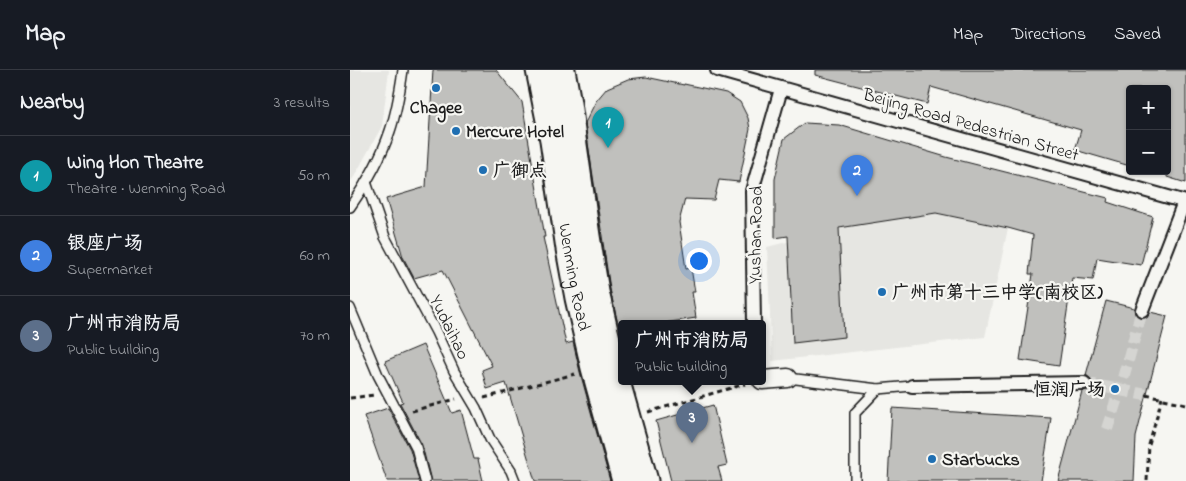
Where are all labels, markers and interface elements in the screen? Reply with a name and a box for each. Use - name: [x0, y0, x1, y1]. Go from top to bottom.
- text: Map: [25, 17, 66, 52]
- text: Map: [953, 22, 983, 48]
- text: Directions: [1011, 22, 1086, 48]
- text: Saved: [1114, 22, 1161, 48]
- marker: Chagee: [430, 82, 442, 94]
- street label: Beijing Road Pedestrian Street: [858, 82, 1081, 170]
- map controls: [1126, 85, 1171, 175]
- button: +: [1126, 85, 1171, 130]
- text: Nearby: [20, 88, 84, 118]
- text: 3 results: [274, 91, 330, 115]
- place label: Chagee: [410, 96, 463, 123]
- pin: 1: [592, 107, 624, 148]
- place label: Mercure Hotel: [466, 120, 564, 146]
- marker: Mercure Hotel: [450, 125, 462, 137]
- button: −: [1126, 130, 1171, 175]
- text: Wing Hon Theatre: [67, 150, 203, 177]
- pin: 2: [841, 155, 873, 196]
- place label: 广御点: [493, 159, 547, 185]
- text: 1: [33, 164, 39, 188]
- text: 50 m: [298, 164, 330, 188]
- marker: 广御点: [477, 164, 489, 176]
- text: Theatre · Wenming Road: [67, 177, 225, 201]
- street label: Yushan Road: [743, 186, 771, 284]
- street label: Wenming Road: [550, 222, 596, 334]
- text: 银座广场: [67, 231, 143, 258]
- text: 2: [32, 244, 40, 268]
- text: 60 m: [300, 244, 330, 268]
- your location: [686, 248, 712, 274]
- text: Supermarket: [67, 258, 153, 282]
- place label: 广州市第十三中学(南校区): [892, 281, 1104, 307]
- marker: 广州市第十三中学(南校区): [876, 286, 888, 298]
- street label: Yudaihao: [421, 291, 475, 365]
- text: 广州市消防局: [67, 311, 181, 338]
- popup: [618, 320, 766, 385]
- text: 3: [33, 324, 39, 348]
- text: 70 m: [300, 324, 330, 348]
- text: 广州市消防局: [635, 328, 749, 355]
- text: Public building: [67, 338, 159, 362]
- text: Public building: [635, 355, 727, 379]
- place label: 恒润广场: [1033, 378, 1105, 404]
- marker: 恒润广场: [1109, 383, 1121, 395]
- pin: 3: [676, 402, 708, 443]
- place label: Starbucks: [942, 448, 1020, 474]
- marker: Starbucks: [926, 453, 938, 465]

